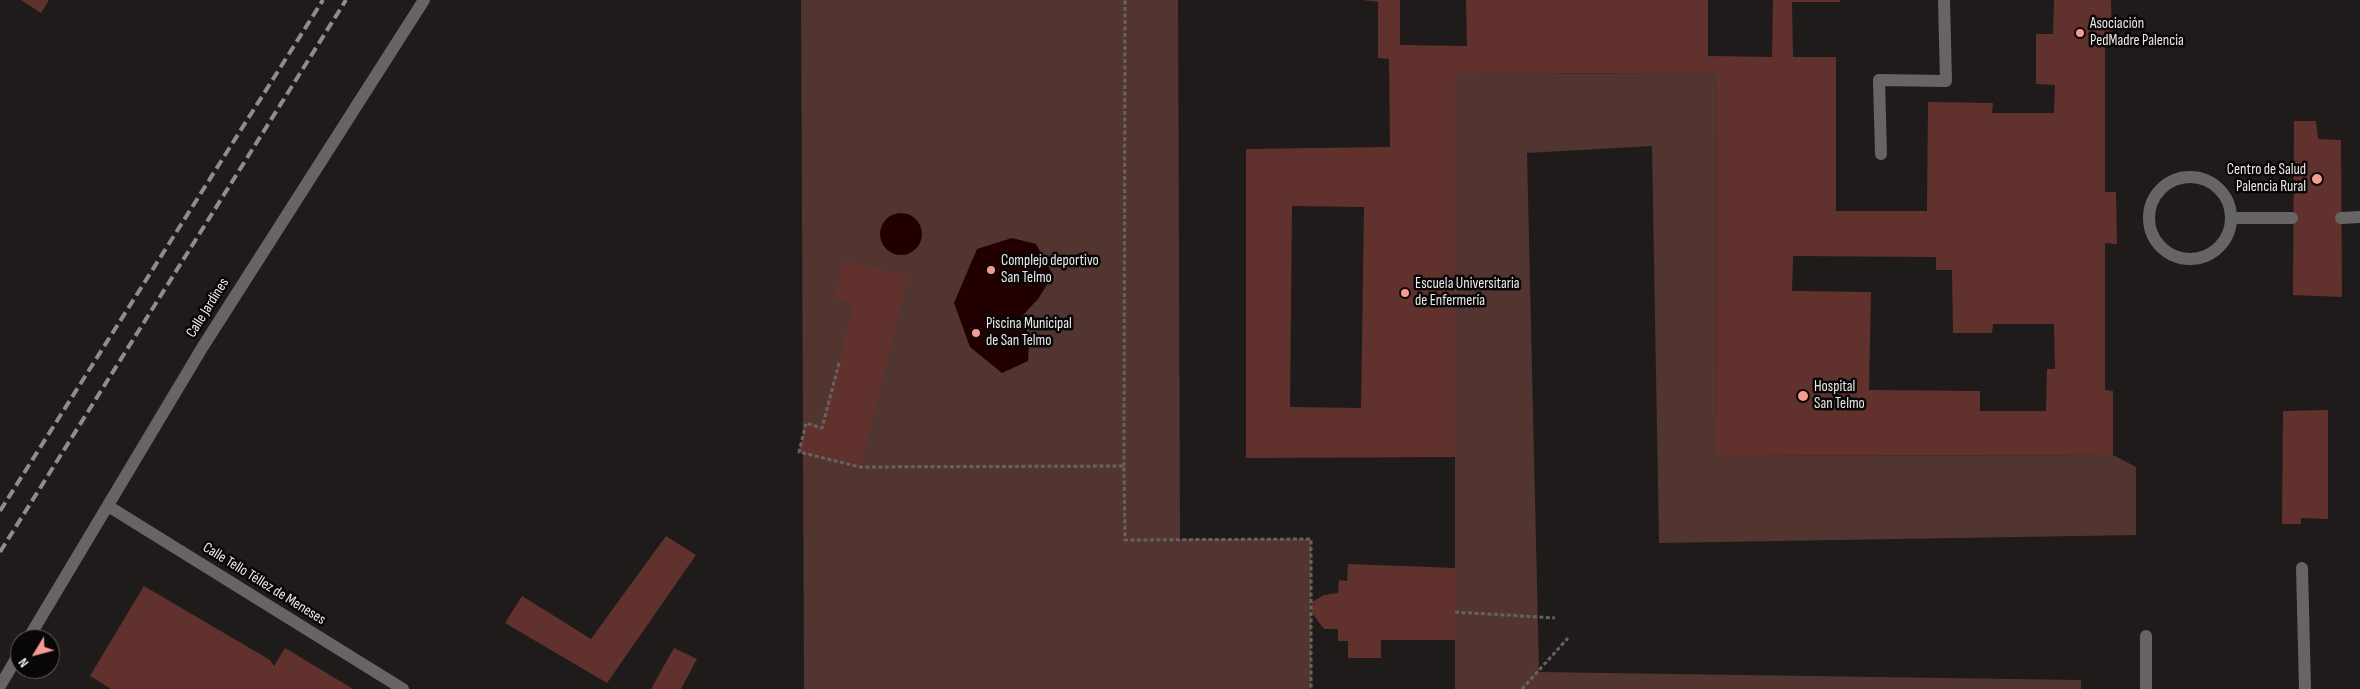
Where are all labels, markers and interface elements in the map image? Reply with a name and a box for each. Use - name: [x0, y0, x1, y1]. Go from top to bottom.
- place label: Asociación PedMadre Palencia: [2090, 15, 2184, 50]
- marker: Asociación PedMadre Palencia: [2074, 27, 2086, 39]
- place label: Centro de Salud Palencia Rural: [2227, 161, 2306, 196]
- marker: Centro de Salud Palencia Rural: [2310, 172, 2324, 186]
- place label: Complejo deportivo San Telmo: [1001, 252, 1099, 287]
- marker: Complejo deportivo San Telmo: [985, 264, 997, 276]
- street label: Calle Jardines: [183, 275, 233, 341]
- place label: Escuela Universitaria de Enfermería: [1415, 275, 1520, 310]
- marker: Escuela Universitaria de Enfermería: [1399, 287, 1411, 299]
- place label: Piscina Municipal de San Telmo: [986, 315, 1072, 350]
- marker: Piscina Municipal de San Telmo: [970, 327, 982, 339]
- place label: Hospital San Telmo: [1814, 378, 1865, 413]
- marker: Hospital San Telmo: [1796, 389, 1810, 403]
- street label: Calle Tello Téllez de Meneses: [199, 539, 329, 629]
- north arrow: [10, 629, 60, 679]
- text: N: [14, 655, 32, 671]

